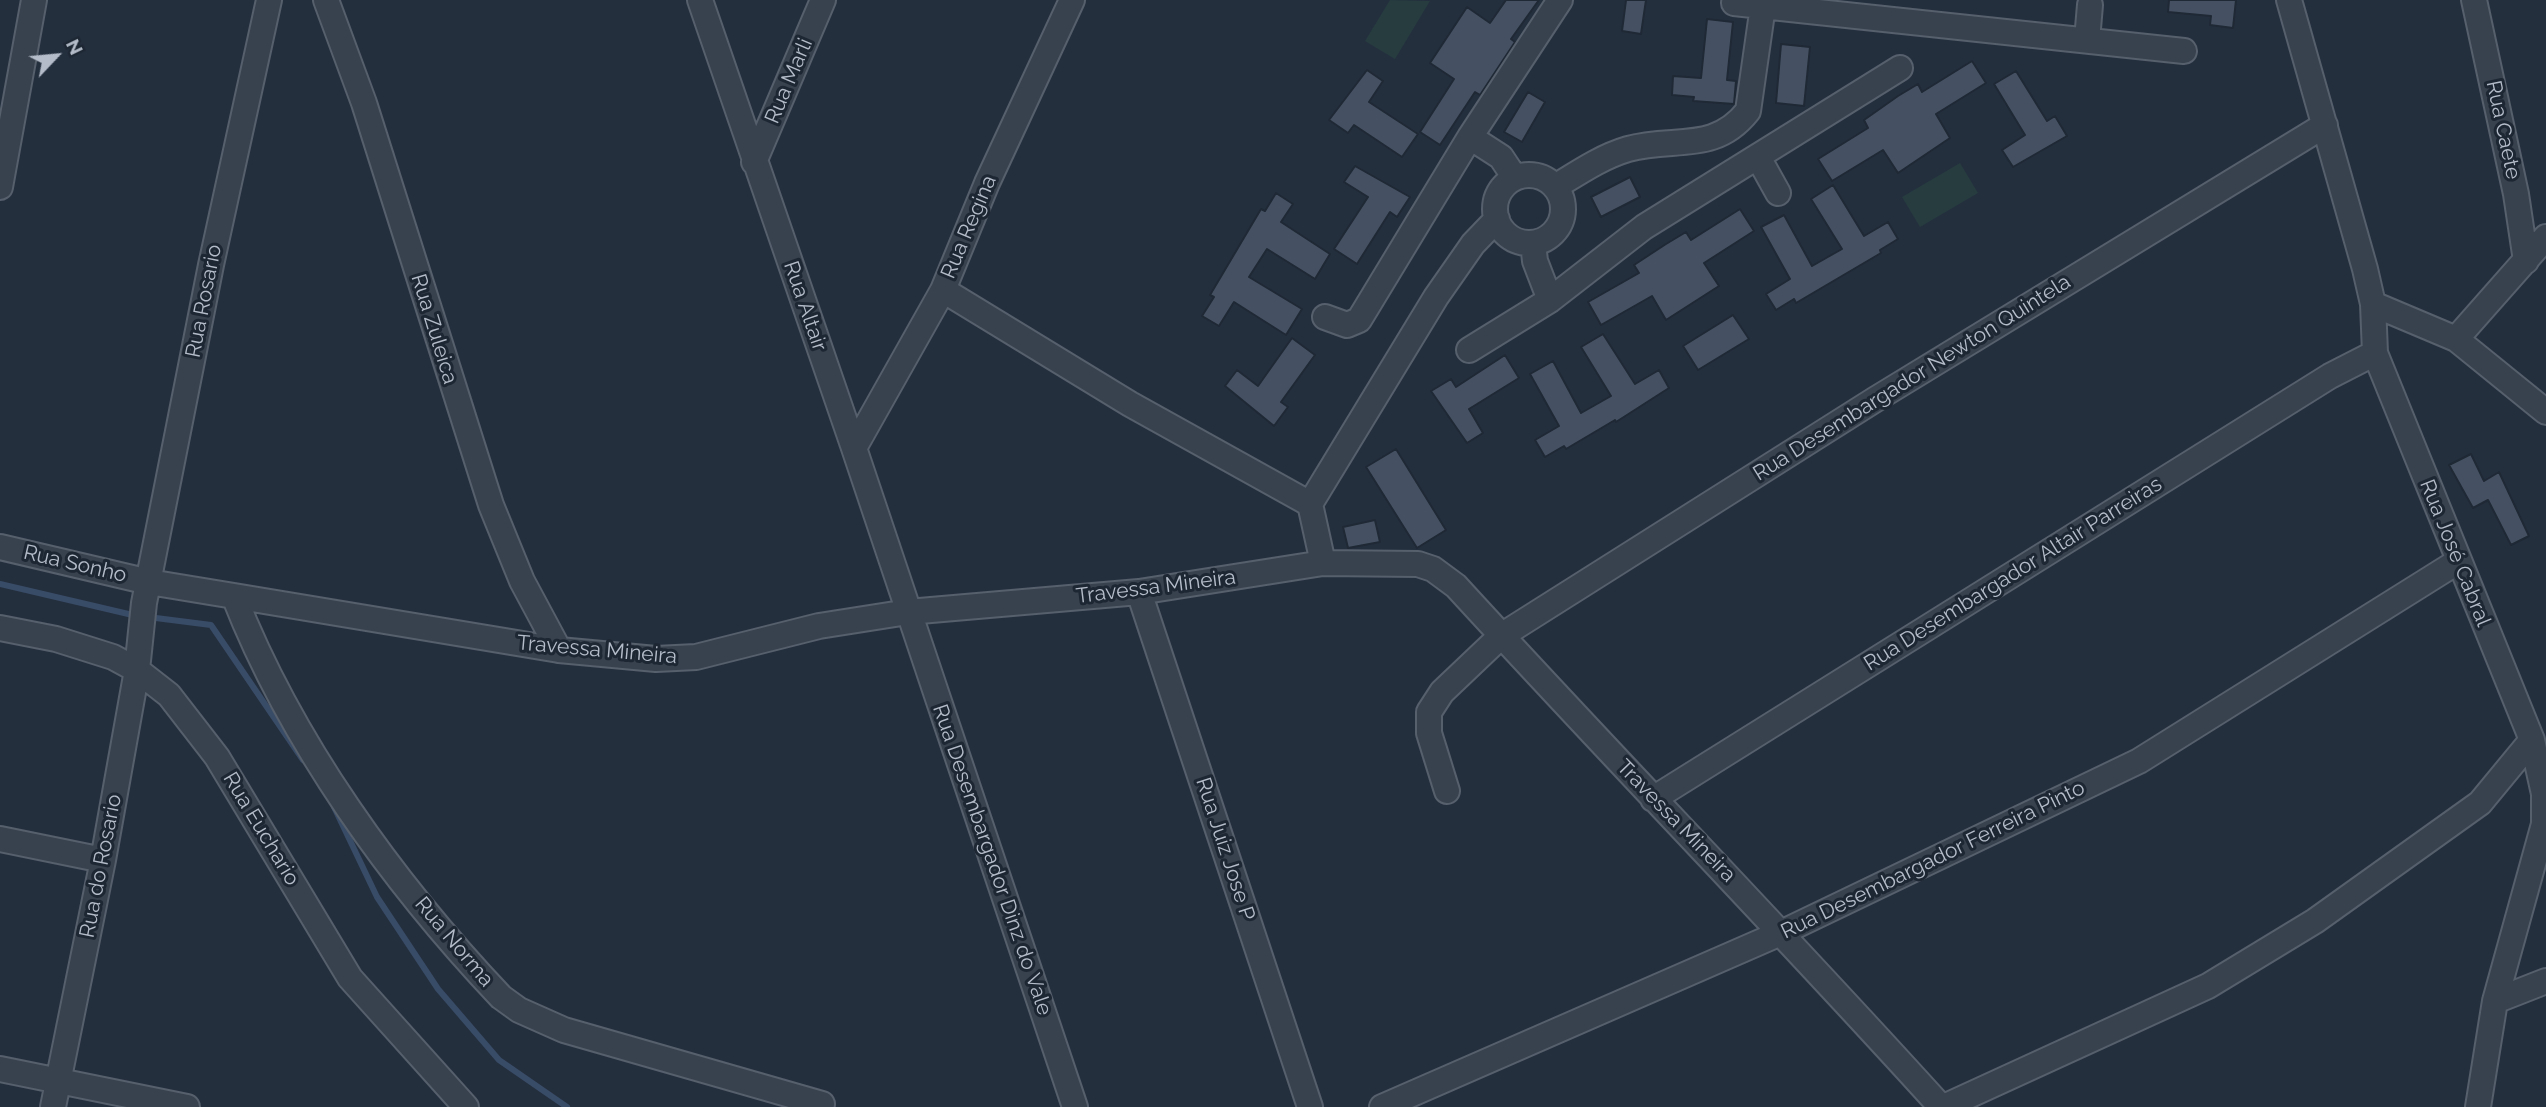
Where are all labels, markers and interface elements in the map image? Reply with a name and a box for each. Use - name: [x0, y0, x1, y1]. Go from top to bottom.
- north arrow: [21, 21, 91, 91]
- text: N: [62, 35, 88, 58]
- street label: Rua Marli: [760, 35, 818, 127]
- street label: Rua Caete: [2480, 78, 2526, 182]
- street label: Rua Regina: [936, 172, 1002, 282]
- street label: Rua Rosario: [181, 242, 227, 360]
- street label: Rua Altair: [778, 258, 832, 354]
- street label: Rua Desembargador Newton Quintela: [1749, 269, 2075, 487]
- street label: Rua Zuleica: [405, 271, 463, 387]
- street label: Rua Desembargador Altair Parreiras: [1859, 472, 2167, 676]
- street label: Rua José Cabral: [2414, 476, 2496, 630]
- street label: Rua Sonho: [21, 540, 129, 588]
- street label: Travessa Mineira: [1075, 565, 1237, 609]
- street label: Travessa Mineira: [516, 630, 678, 670]
- street label: Rua Desembargador Dinz do Vale: [927, 701, 1057, 1019]
- street label: Travessa Mineira: [1611, 755, 1741, 887]
- street label: Rua Euchario: [217, 768, 305, 890]
- street label: Rua Juiz Jose P: [1190, 774, 1260, 924]
- street label: Rua Desembargador Ferreira Pinto: [1777, 775, 2089, 945]
- street label: Rua do Rosario: [75, 792, 127, 940]
- street label: Rua Norma: [409, 892, 499, 992]

